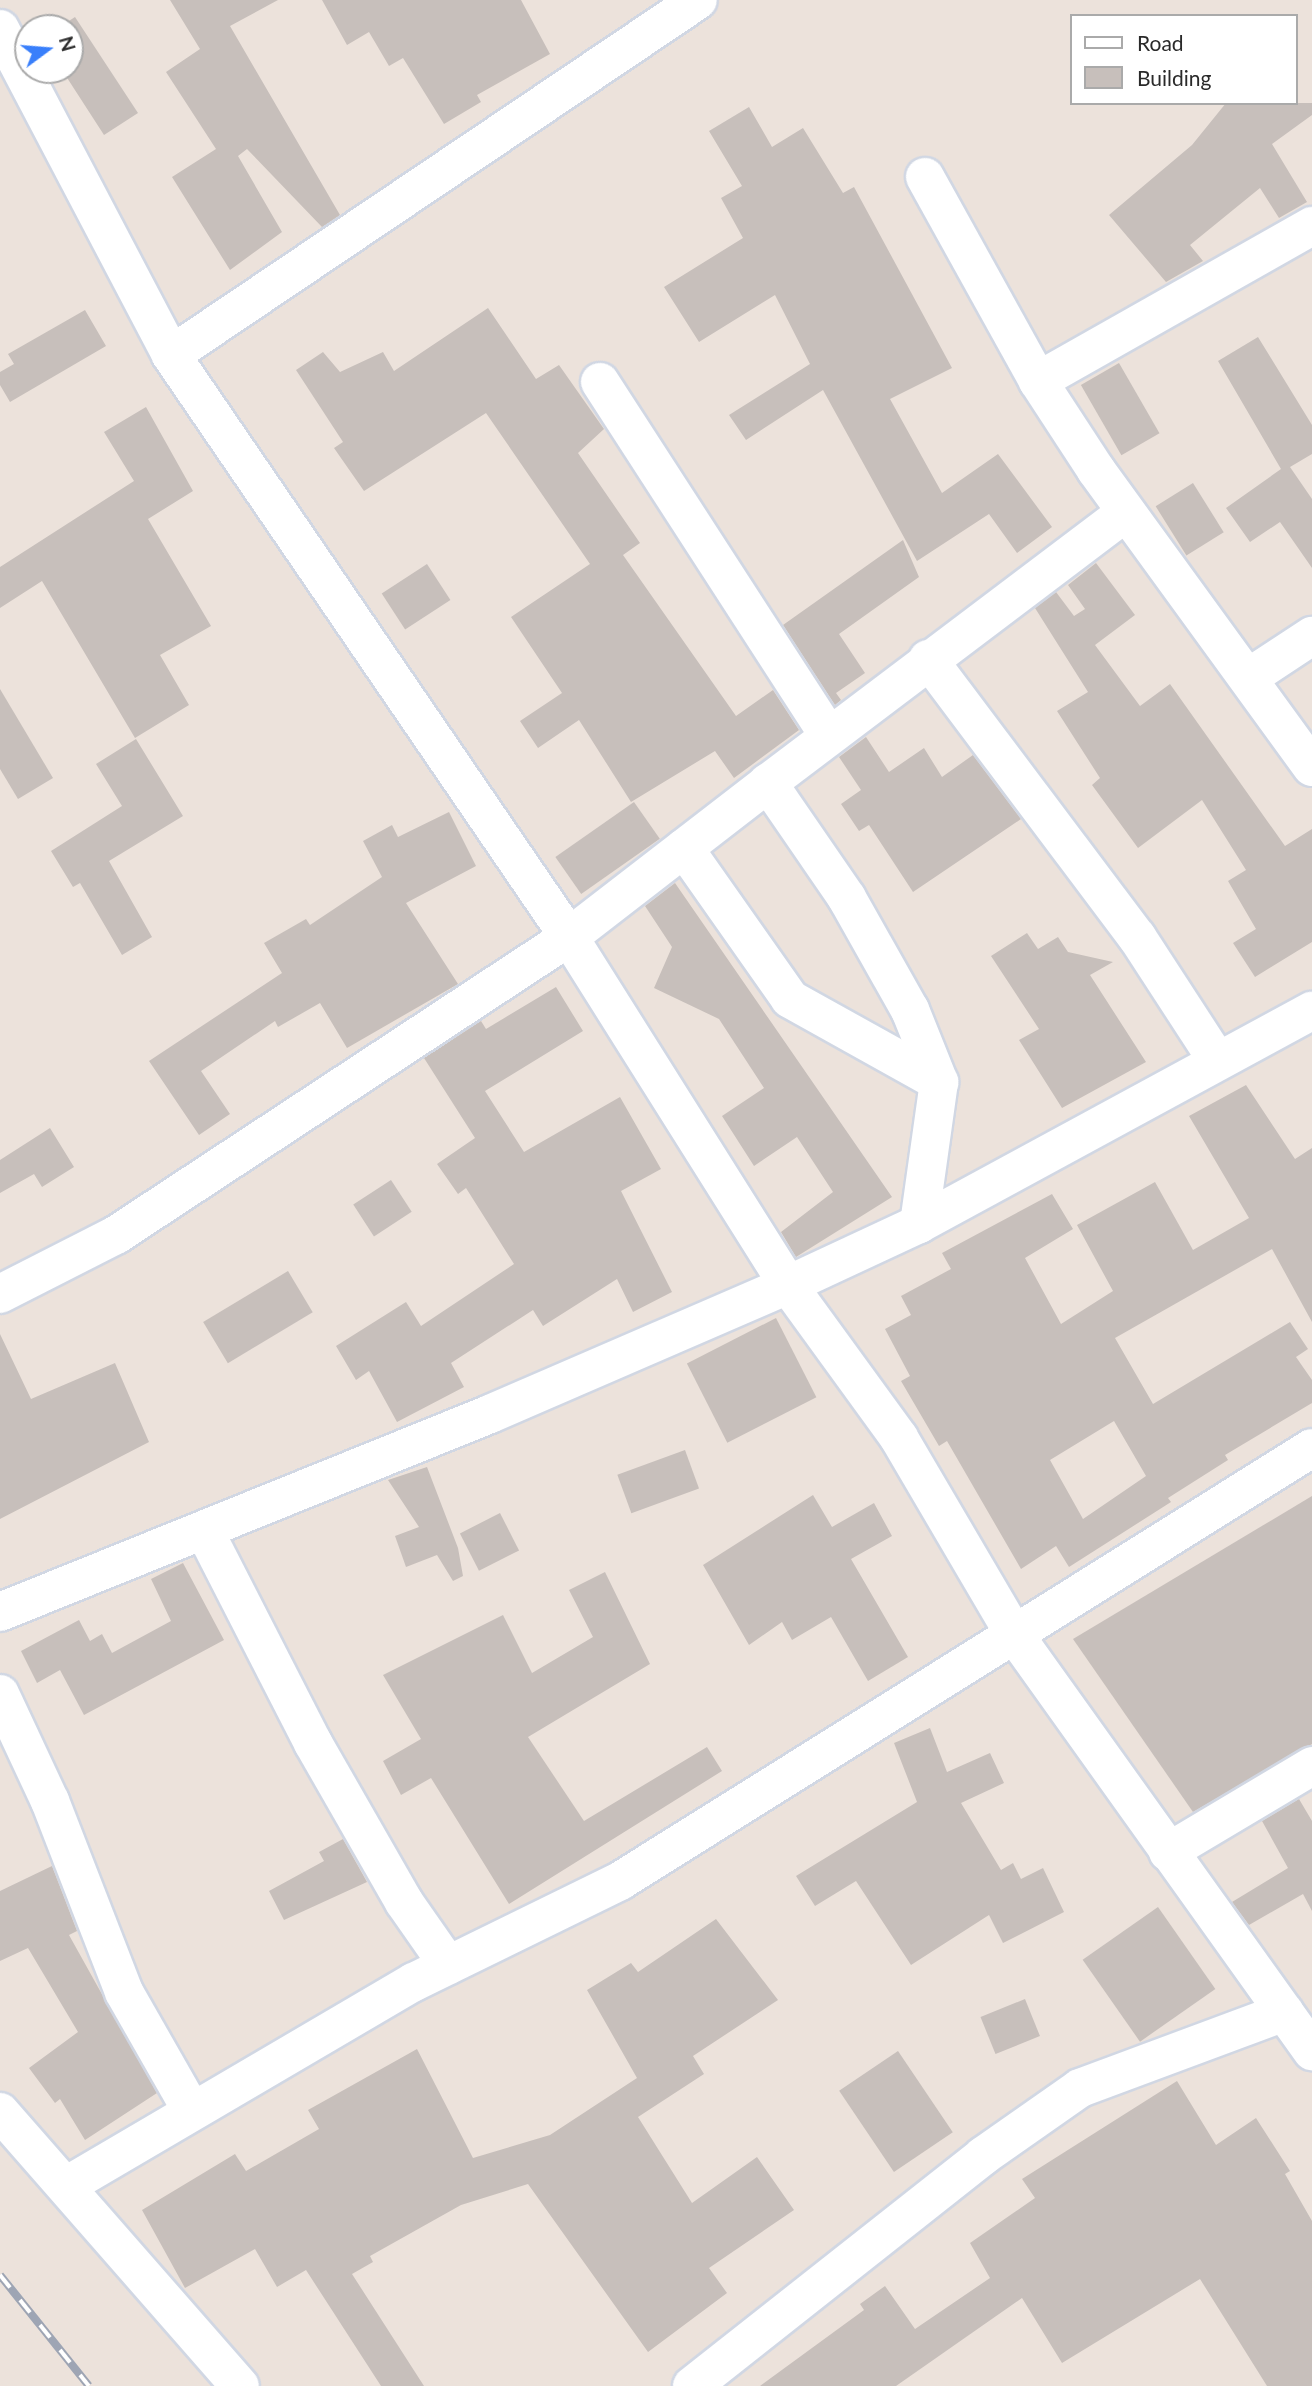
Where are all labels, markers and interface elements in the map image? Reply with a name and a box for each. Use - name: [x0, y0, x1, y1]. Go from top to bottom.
- north arrow: [14, 14, 84, 84]
- legend: [1070, 14, 1298, 105]
- text: Road: [1137, 30, 1184, 55]
- text: N: [55, 33, 81, 54]
- text: Building: [1137, 65, 1212, 90]

